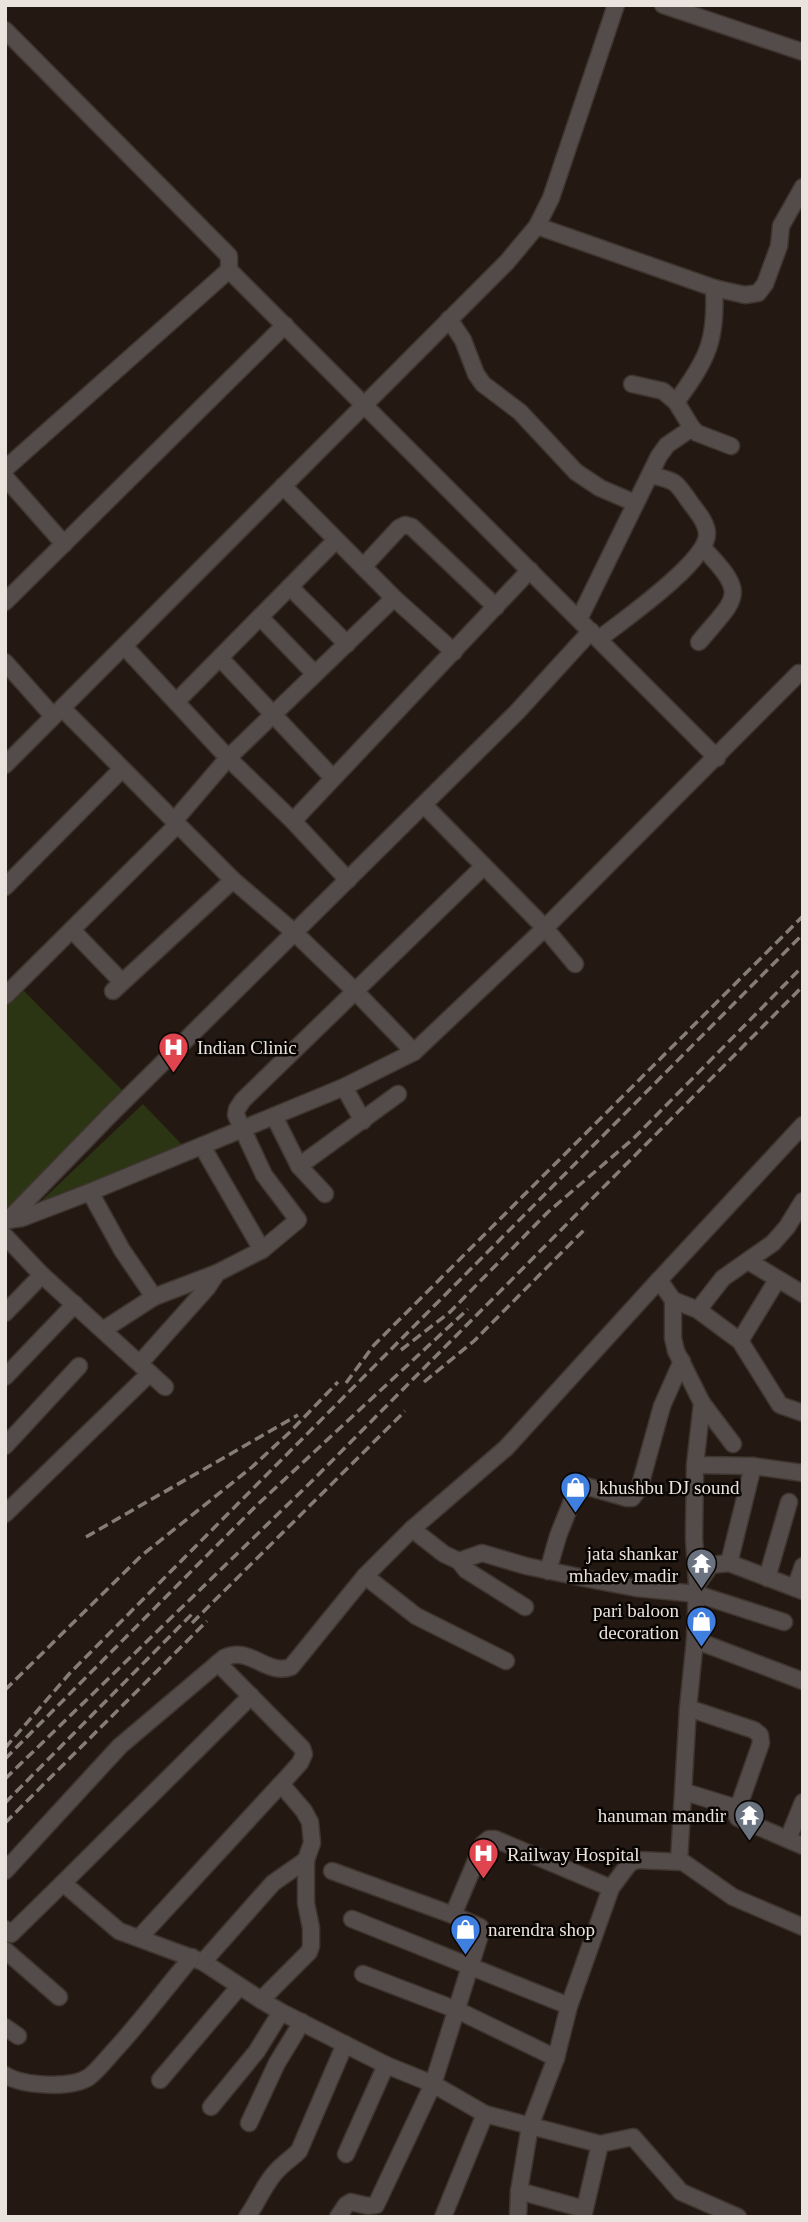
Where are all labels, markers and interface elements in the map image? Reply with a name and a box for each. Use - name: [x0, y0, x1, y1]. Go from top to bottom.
- hospital icon: Indian Clinic: [157, 1030, 191, 1074]
- place label: Indian Clinic: [197, 1037, 297, 1058]
- shop icon: khushbu DJ sound: [559, 1470, 593, 1514]
- place label: khushbu DJ sound: [599, 1477, 740, 1498]
- place label: jata shankar mhadev madir: [569, 1543, 679, 1586]
- temple icon: jata shankar mhadev madir: [684, 1547, 718, 1591]
- place label: pari baloon decoration: [593, 1600, 679, 1643]
- shop icon: pari baloon decoration: [685, 1604, 719, 1648]
- temple icon: hanuman mandir: [732, 1798, 766, 1842]
- place label: hanuman mandir: [598, 1805, 727, 1826]
- hospital icon: Railway Hospital: [467, 1837, 501, 1881]
- place label: Railway Hospital: [507, 1844, 639, 1865]
- shop icon: narendra shop: [448, 1912, 482, 1956]
- place label: narendra shop: [488, 1919, 595, 1940]

